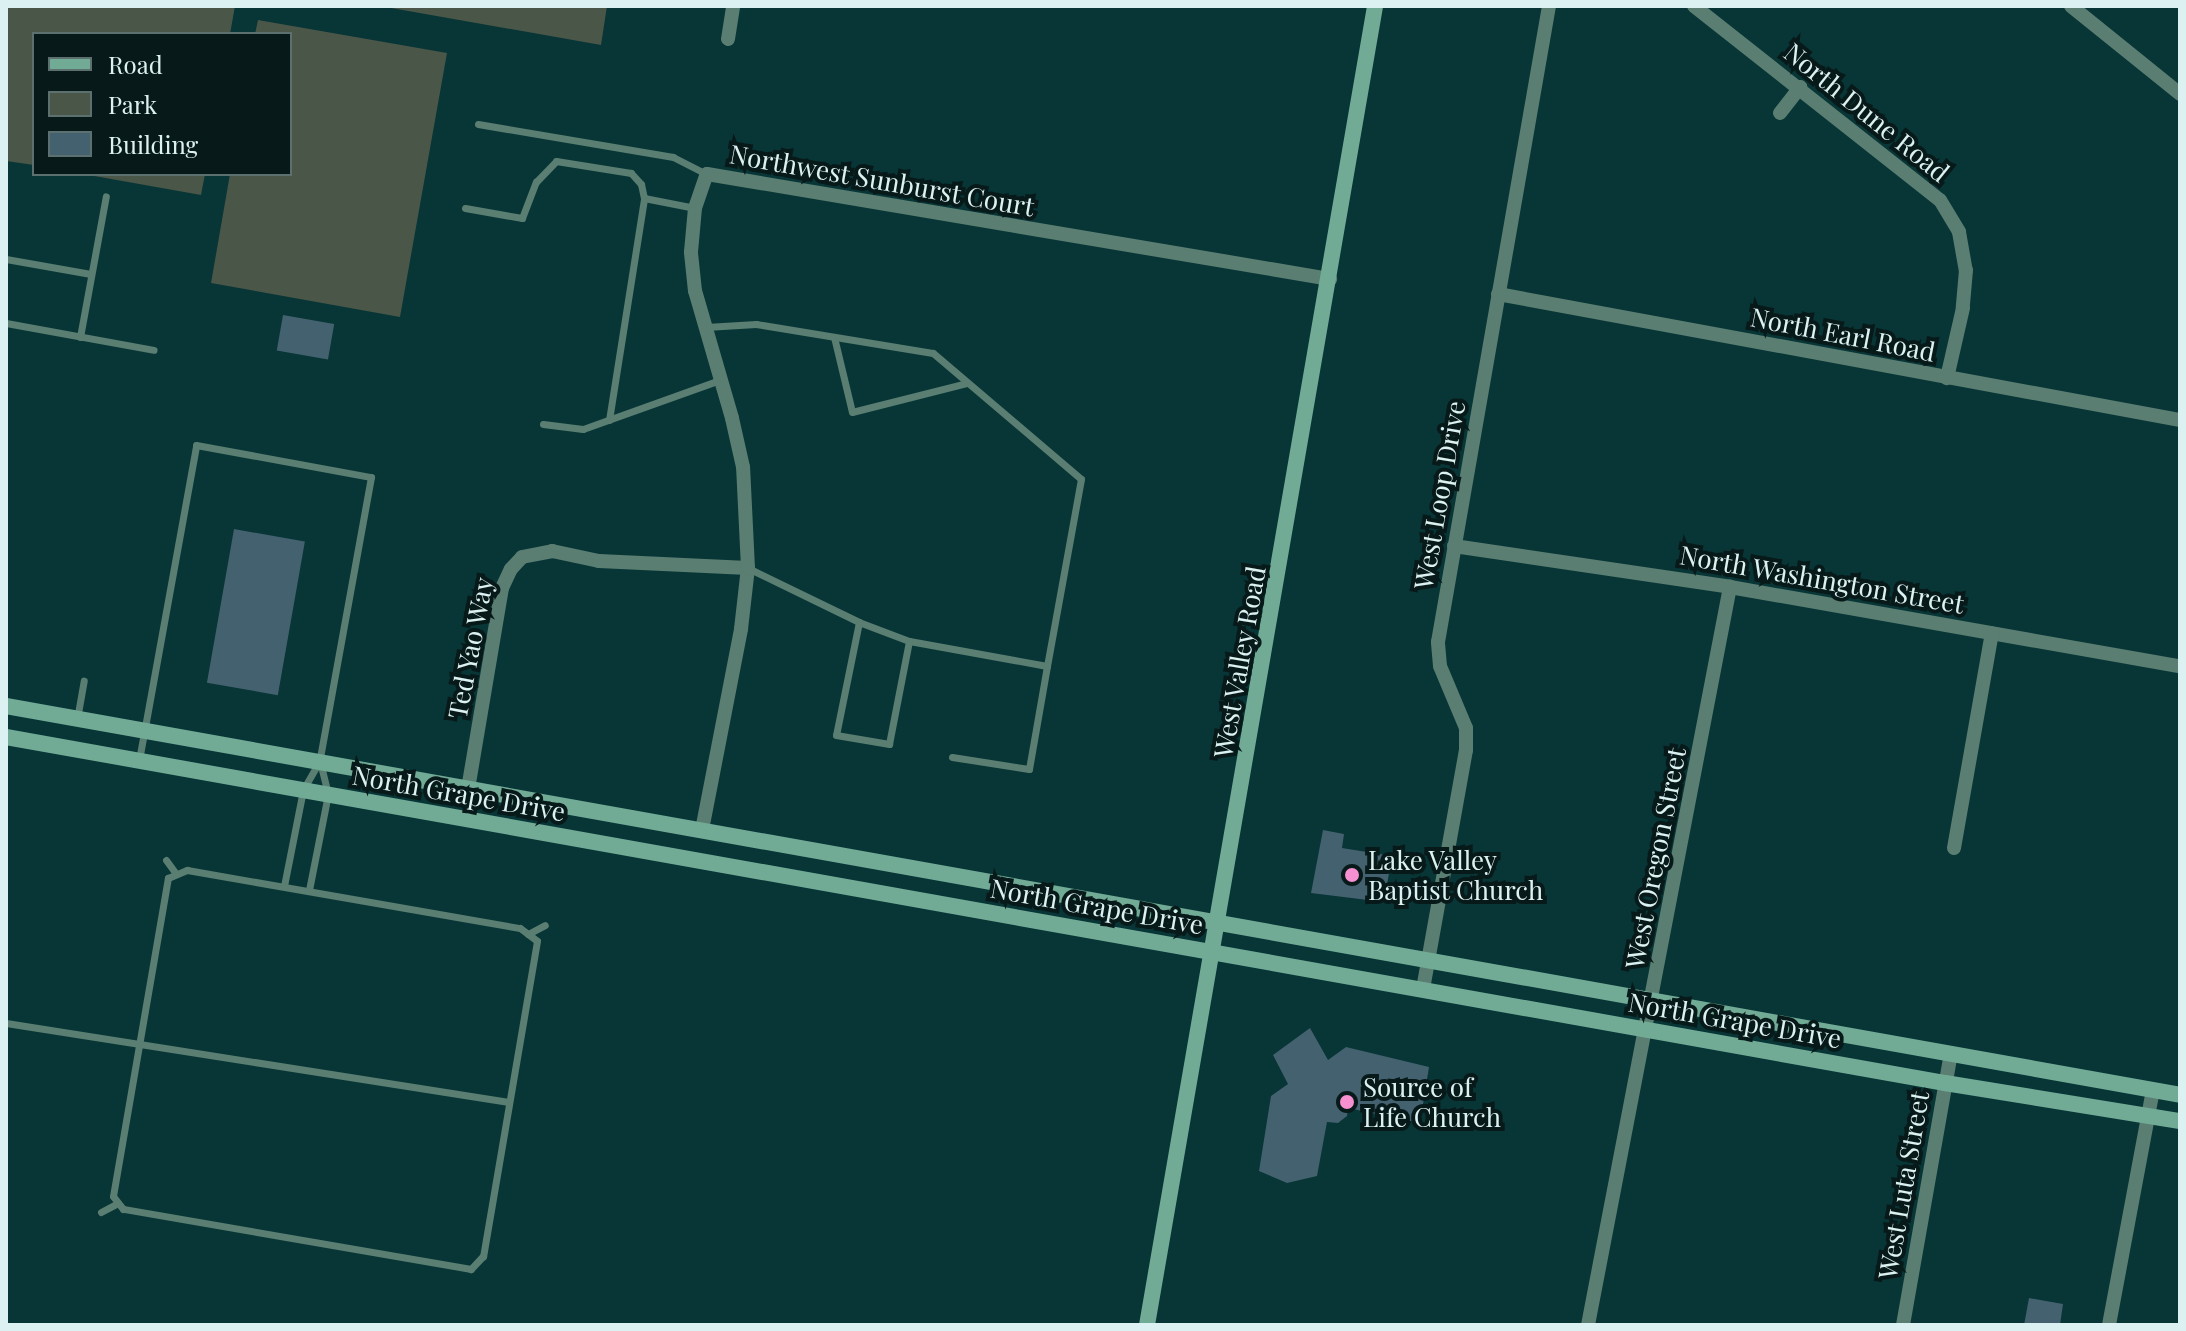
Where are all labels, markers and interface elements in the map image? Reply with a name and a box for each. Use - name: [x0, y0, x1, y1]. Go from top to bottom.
- legend: [32, 32, 292, 176]
- street label: North Dune Road: [1778, 36, 1956, 188]
- text: Road: [108, 48, 163, 80]
- text: Park: [108, 88, 157, 120]
- text: Building: [108, 128, 198, 160]
- street label: Northwest Sunburst Court: [727, 138, 1037, 222]
- street label: North Earl Road: [1748, 301, 1938, 367]
- street label: West Loop Drive: [1407, 398, 1471, 592]
- street label: North Washington Street: [1677, 539, 1967, 619]
- street label: West Valley Road: [1207, 563, 1271, 761]
- street label: Ted Yao Way: [441, 574, 499, 722]
- street label: West Oregon Street: [1618, 744, 1692, 972]
- street label: North Grape Drive: [350, 759, 568, 827]
- place label: Lake Valley Baptist Church: [1368, 844, 1544, 906]
- marker: Lake Valley Baptist Church: [1343, 866, 1361, 884]
- street label: North Grape Drive: [988, 872, 1206, 940]
- street label: North Grape Drive: [1626, 986, 1844, 1054]
- place label: Source of Life Church: [1363, 1071, 1501, 1132]
- street label: West Luta Street: [1871, 1088, 1935, 1282]
- marker: Source of Life Church: [1338, 1093, 1356, 1111]

